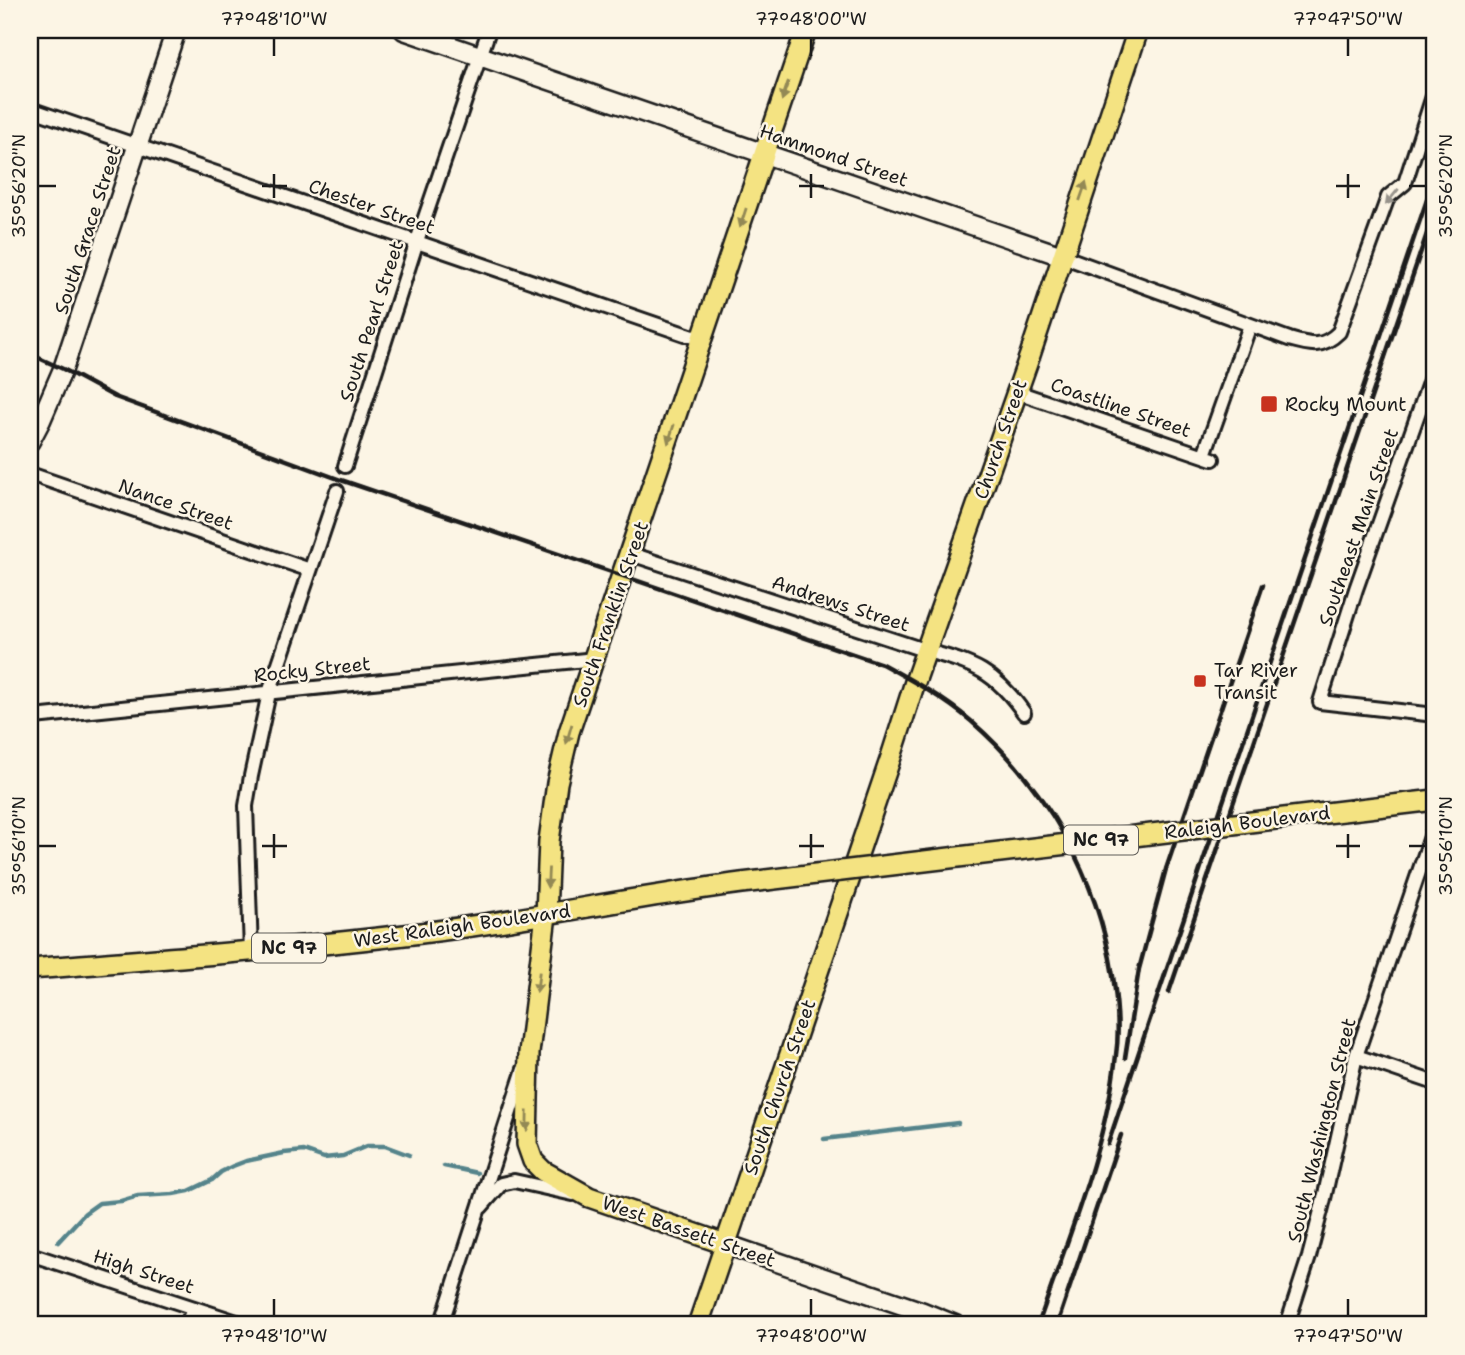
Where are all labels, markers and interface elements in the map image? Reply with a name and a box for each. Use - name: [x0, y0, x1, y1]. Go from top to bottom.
- text: 77°48'10"W: [220, 7, 328, 31]
- text: 77°48'00"W: [755, 7, 867, 31]
- text: 77°47'50"W: [1293, 7, 1403, 31]
- one-way arrow: [779, 81, 790, 102]
- street label: Hammond Street: [756, 118, 911, 193]
- text: 35°56'20"N: [7, 134, 31, 238]
- text: 35°56'20"N: [1434, 134, 1458, 238]
- street label: South Grace Street: [49, 143, 126, 317]
- street label: Chester Street: [305, 173, 438, 240]
- one-way arrow: [1079, 181, 1089, 202]
- one-way arrow: [1385, 187, 1400, 205]
- one-way arrow: [737, 208, 747, 229]
- street label: South Pearl Street: [334, 237, 409, 405]
- street label: Coastline Street: [1047, 372, 1194, 443]
- street label: Church Street: [968, 376, 1033, 502]
- place label: Rocky Mount: [1285, 392, 1406, 417]
- marker: Rocky Mount: [1259, 394, 1279, 414]
- one-way arrow: [665, 423, 676, 444]
- street label: Southeast Main Street: [1313, 425, 1404, 629]
- street label: Nance Street: [115, 473, 237, 536]
- street label: South Franklin Street: [567, 518, 654, 711]
- street label: Andrews Street: [769, 569, 913, 638]
- street label: Rocky Street: [253, 651, 372, 688]
- place label: Tar River Transit: [1214, 658, 1298, 705]
- marker: Tar River Transit: [1192, 673, 1208, 689]
- one-way arrow: [564, 724, 574, 745]
- text: 35°56'10"N: [7, 796, 31, 896]
- text: 35°56'10"N: [1434, 796, 1458, 896]
- street label: Raleigh Boulevard: [1163, 800, 1331, 845]
- road number: NC 97: [1064, 826, 1138, 854]
- one-way arrow: [542, 867, 553, 889]
- street label: West Raleigh Boulevard: [352, 898, 572, 953]
- road number: NC 97: [252, 933, 326, 962]
- one-way arrow: [532, 972, 543, 994]
- street label: South Church Street: [738, 996, 821, 1178]
- street label: South Washington Street: [1282, 1015, 1361, 1245]
- one-way arrow: [521, 1110, 533, 1132]
- street label: West Bassett Street: [599, 1190, 779, 1273]
- street label: High Street: [90, 1243, 197, 1300]
- text: 77°48'10"W: [220, 1324, 328, 1348]
- text: 77°48'00"W: [755, 1324, 867, 1348]
- text: 77°47'50"W: [1293, 1324, 1403, 1348]

